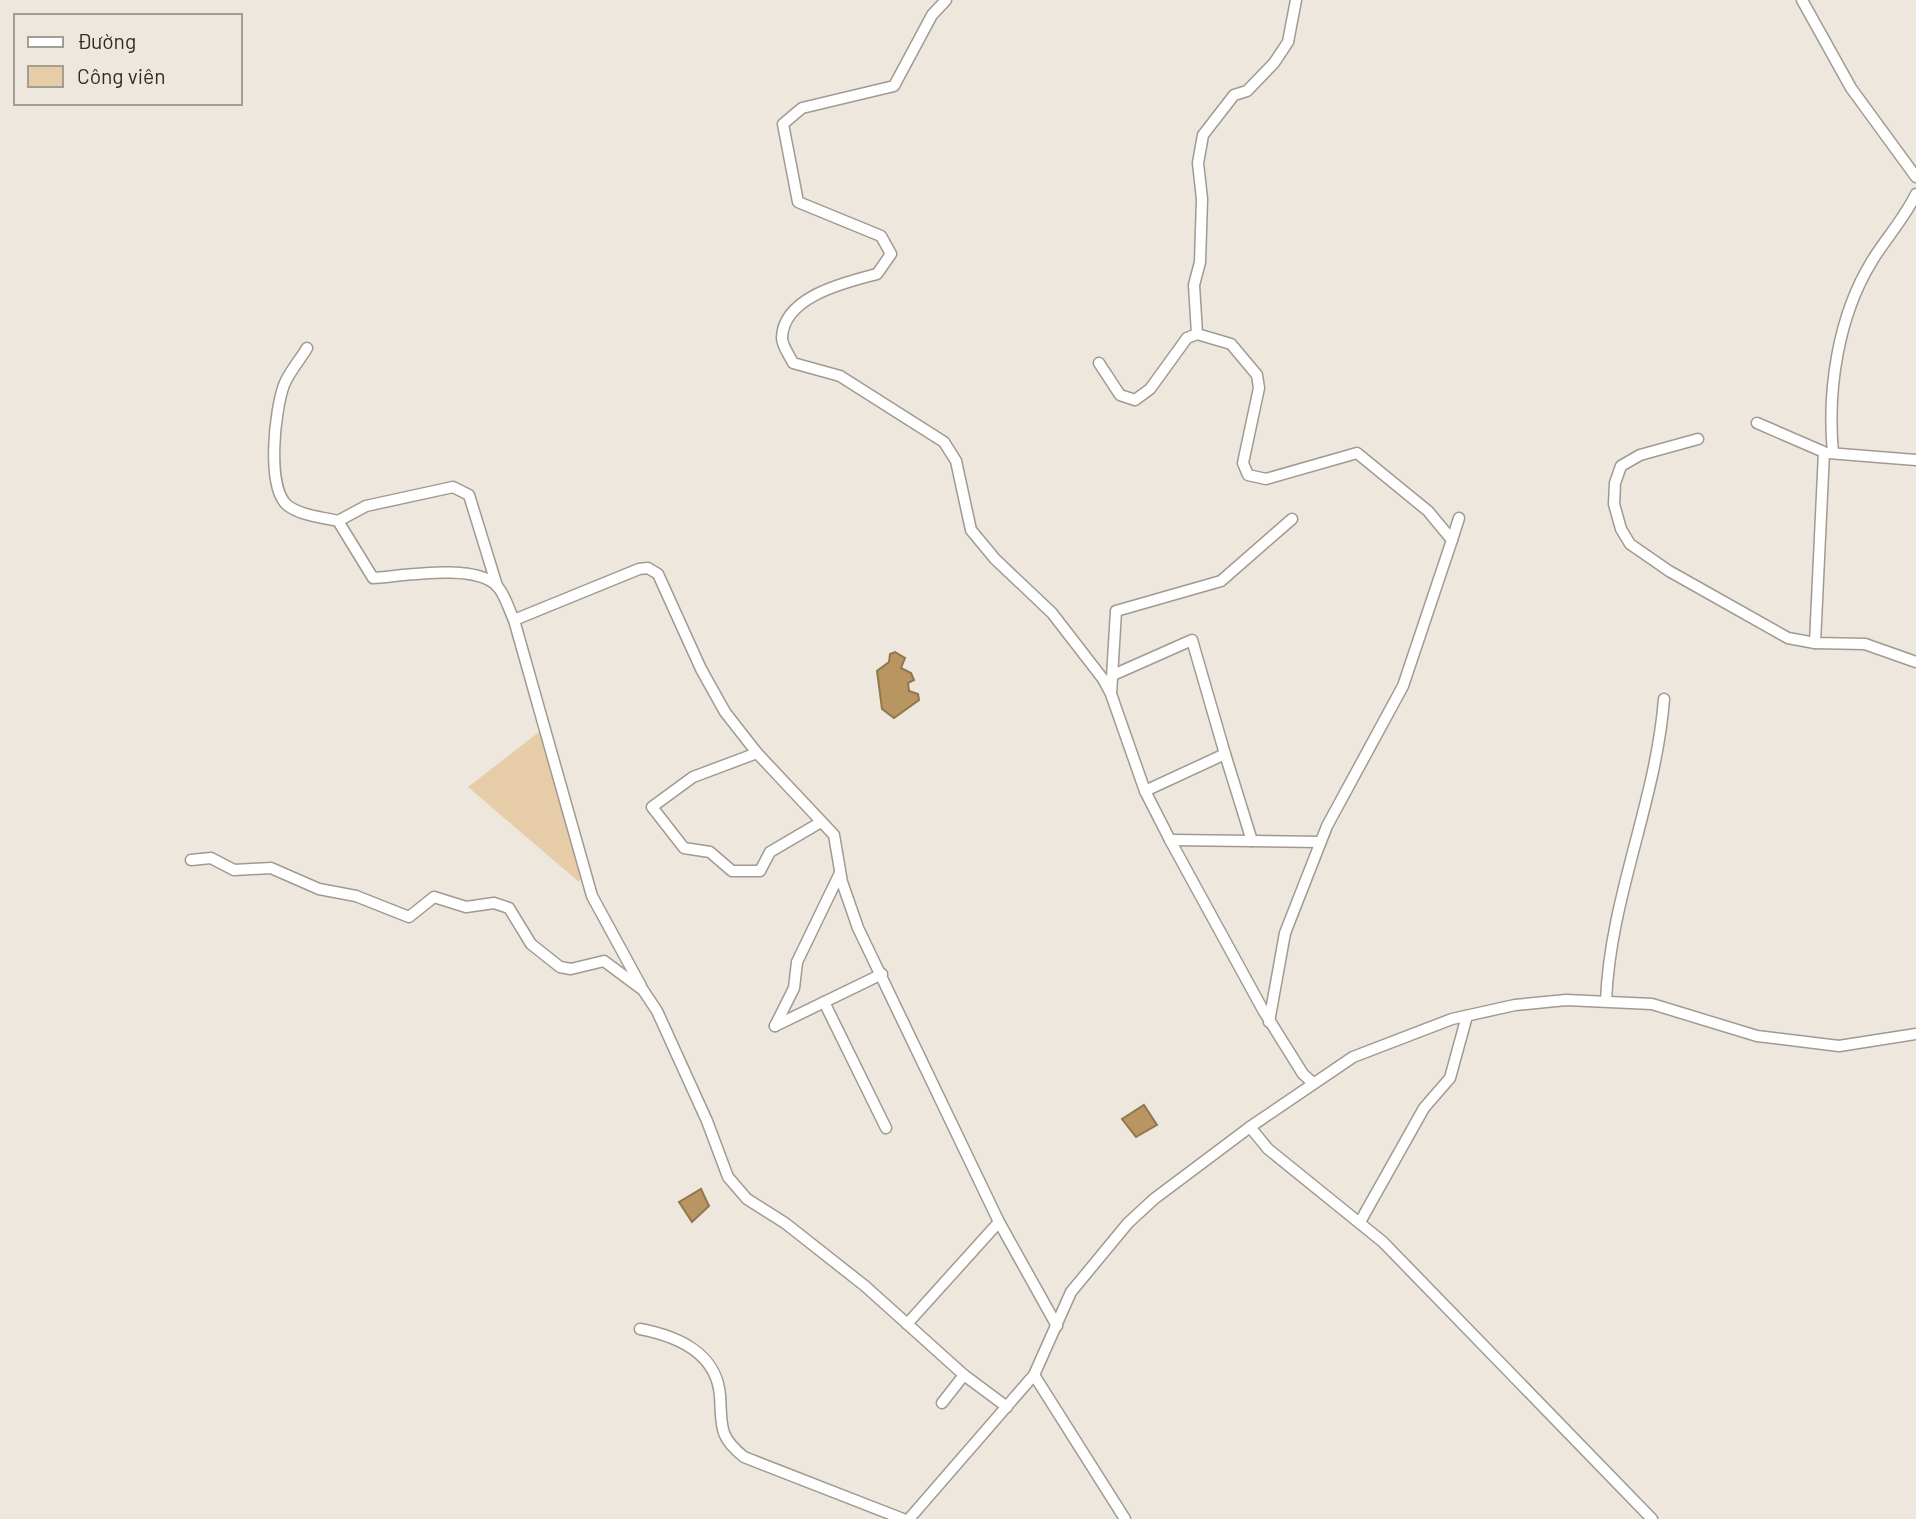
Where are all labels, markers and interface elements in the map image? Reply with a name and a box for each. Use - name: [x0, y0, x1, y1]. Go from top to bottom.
- legend: [14, 14, 242, 105]
- text: Đường: [77, 28, 136, 53]
- text: Công viên: [77, 63, 166, 88]

